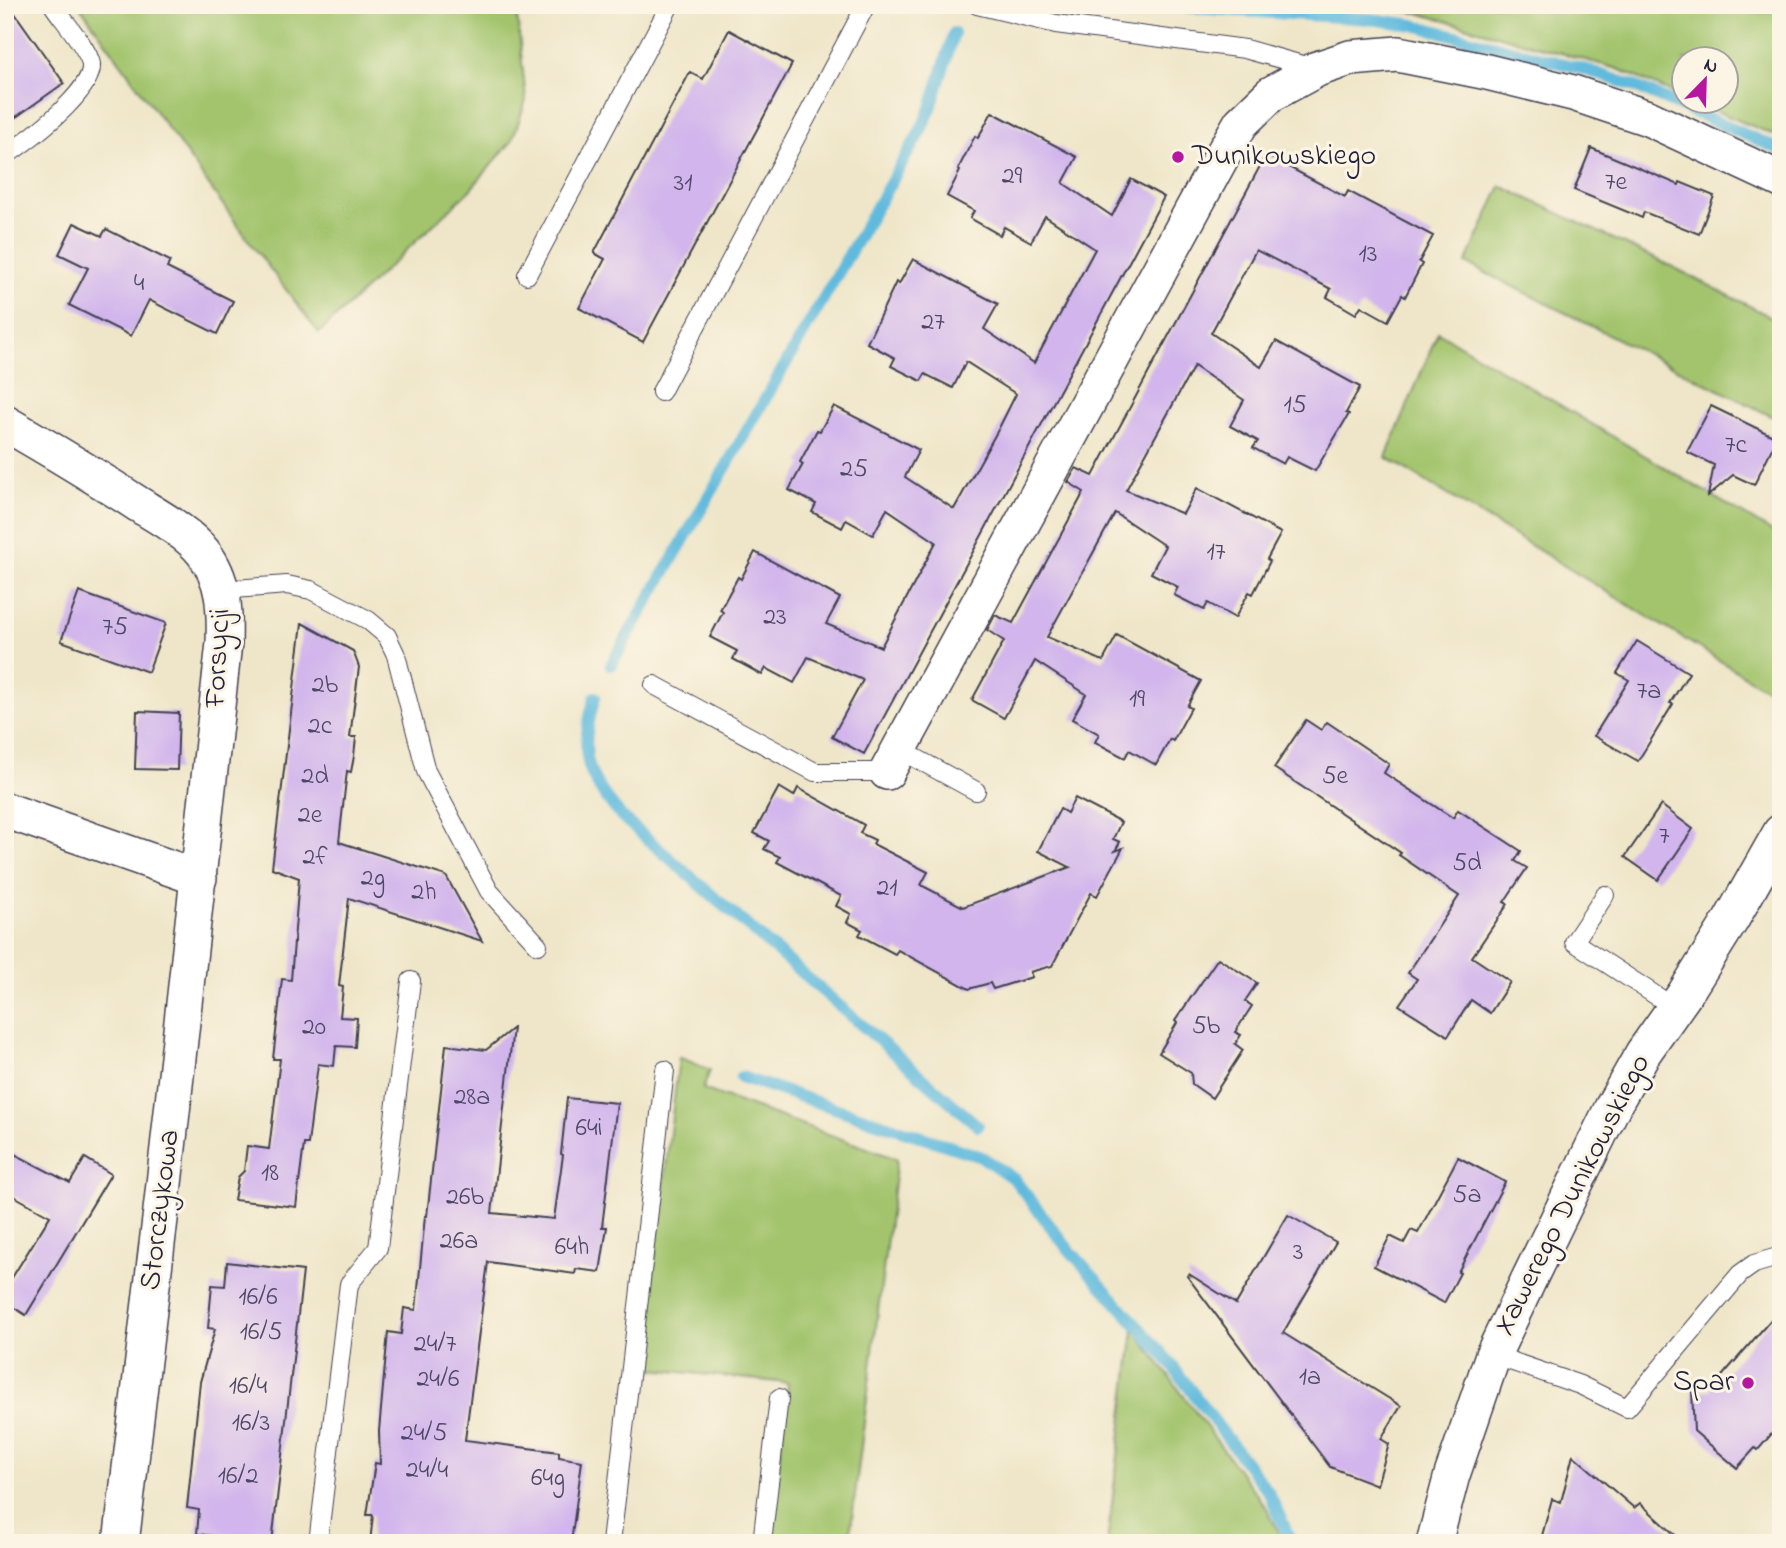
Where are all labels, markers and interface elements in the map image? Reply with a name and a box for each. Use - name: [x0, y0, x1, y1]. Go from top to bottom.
- north arrow: [1670, 46, 1740, 116]
- text: N: [1699, 52, 1722, 82]
- place label: Dunikowskiego: [1191, 135, 1376, 179]
- marker: Dunikowskiego: [1170, 149, 1186, 165]
- house number: 29: [1002, 158, 1023, 196]
- house number: 7e: [1605, 164, 1628, 202]
- house number: 31: [673, 165, 693, 203]
- house number: 13: [1358, 236, 1378, 274]
- house number: 4: [134, 265, 145, 303]
- house number: 27: [921, 304, 945, 342]
- house number: 15: [1283, 387, 1307, 425]
- house number: 7c: [1725, 427, 1748, 465]
- house number: 25: [840, 451, 868, 489]
- house number: 17: [1207, 534, 1226, 572]
- house number: 23: [763, 599, 787, 637]
- street label: Forsycji: [194, 607, 244, 710]
- house number: 75: [102, 609, 128, 647]
- house number: 2b: [312, 667, 339, 705]
- house number: 7a: [1637, 673, 1661, 711]
- house number: 19: [1129, 681, 1145, 719]
- house number: 2c: [308, 708, 333, 746]
- house number: 2d: [301, 758, 329, 796]
- house number: 5e: [1322, 758, 1349, 796]
- house number: 2e: [298, 797, 323, 835]
- house number: 7: [1659, 818, 1670, 856]
- house number: 2f: [303, 839, 328, 877]
- house number: 5d: [1452, 845, 1482, 883]
- house number: 2g: [361, 860, 385, 898]
- house number: 21: [876, 870, 898, 908]
- house number: 2h: [411, 874, 437, 912]
- house number: 5b: [1192, 1008, 1221, 1046]
- house number: 20: [302, 1009, 326, 1047]
- street label: Xawerego Dunikowskiego: [1483, 1047, 1663, 1343]
- house number: 28a: [454, 1079, 490, 1117]
- house number: 64i: [576, 1110, 602, 1148]
- street label: Storczykowa: [129, 1127, 193, 1293]
- house number: 18: [261, 1155, 279, 1193]
- house number: 5a: [1453, 1177, 1481, 1215]
- house number: 26b: [446, 1179, 484, 1217]
- house number: 26a: [440, 1223, 478, 1261]
- house number: 64h: [555, 1229, 589, 1267]
- house number: 3: [1293, 1234, 1303, 1272]
- house number: 16/6: [238, 1279, 278, 1317]
- house number: 16/5: [240, 1314, 282, 1352]
- house number: 24/7: [414, 1326, 456, 1364]
- house number: 1a: [1299, 1359, 1321, 1397]
- house number: 24/6: [416, 1361, 460, 1399]
- place label: Spar: [1673, 1361, 1735, 1405]
- house number: 16/4: [229, 1368, 268, 1406]
- marker: Spar: [1740, 1375, 1756, 1391]
- house number: 16/3: [232, 1405, 270, 1443]
- house number: 24/5: [401, 1415, 447, 1453]
- house number: 24/4: [406, 1452, 448, 1490]
- house number: 16/2: [218, 1458, 258, 1496]
- house number: 64g: [531, 1460, 565, 1498]

